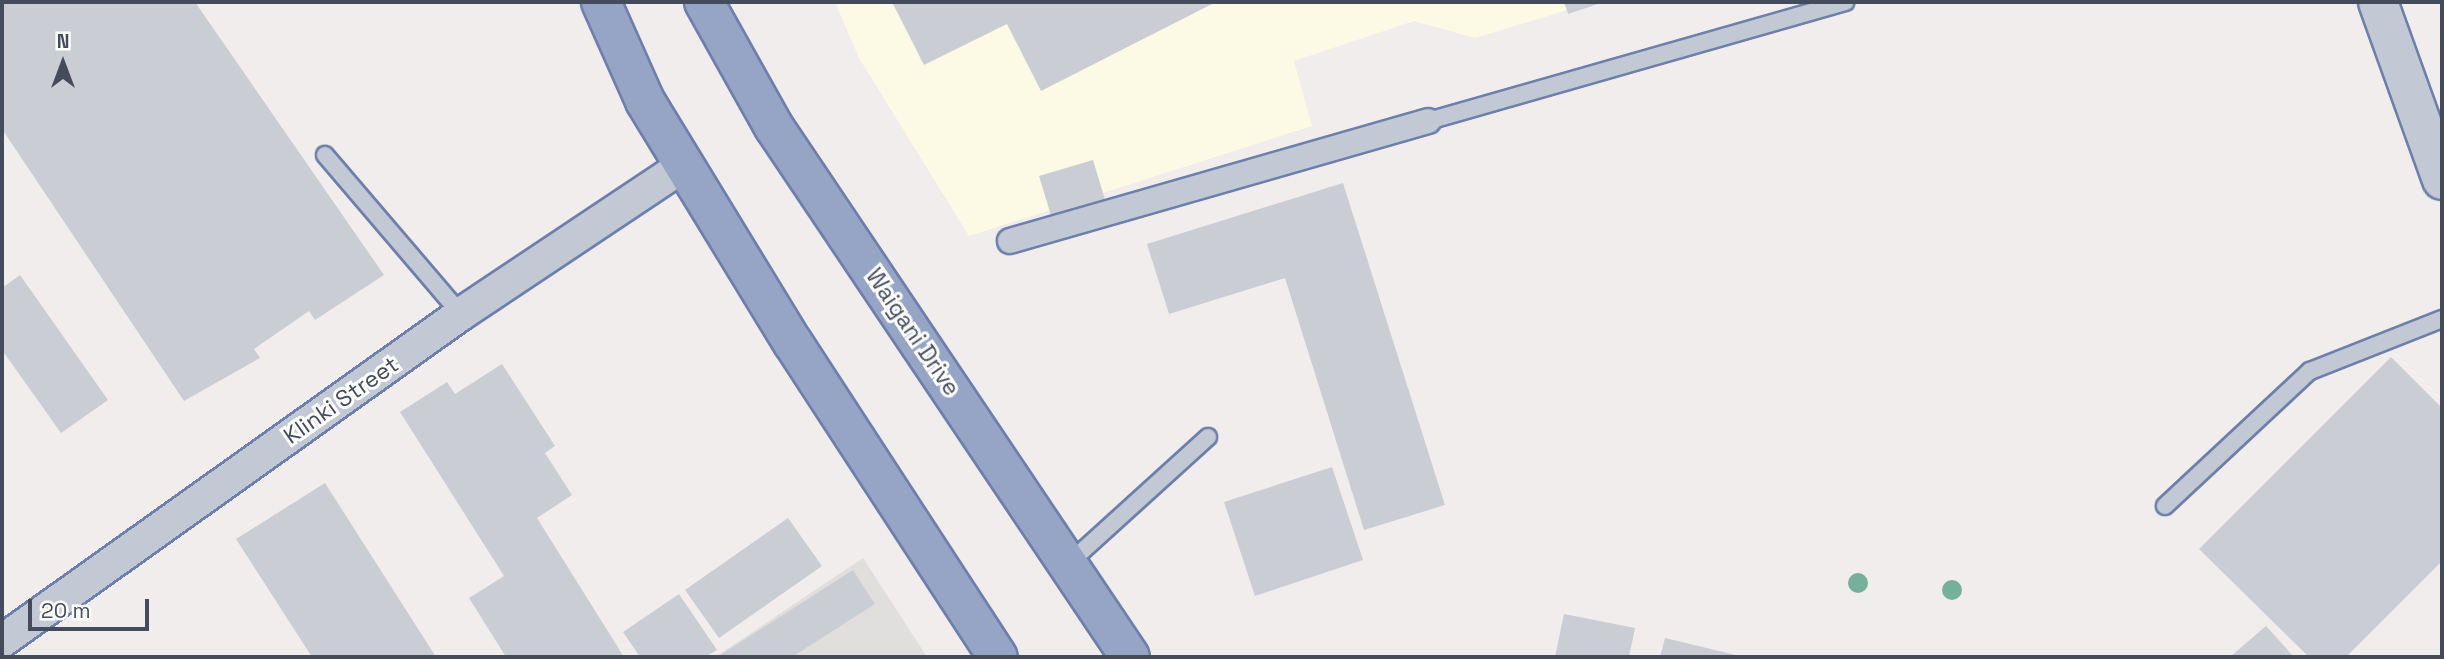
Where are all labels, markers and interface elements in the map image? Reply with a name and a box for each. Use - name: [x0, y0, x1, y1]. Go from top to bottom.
- north arrow: [28, 28, 98, 98]
- text: N: [57, 29, 69, 54]
- street label: Waigani Drive: [860, 263, 966, 401]
- street label: Klinki Street: [278, 350, 404, 450]
- scale bar: [32, 586, 152, 630]
- text: 20 m: [41, 597, 91, 624]

